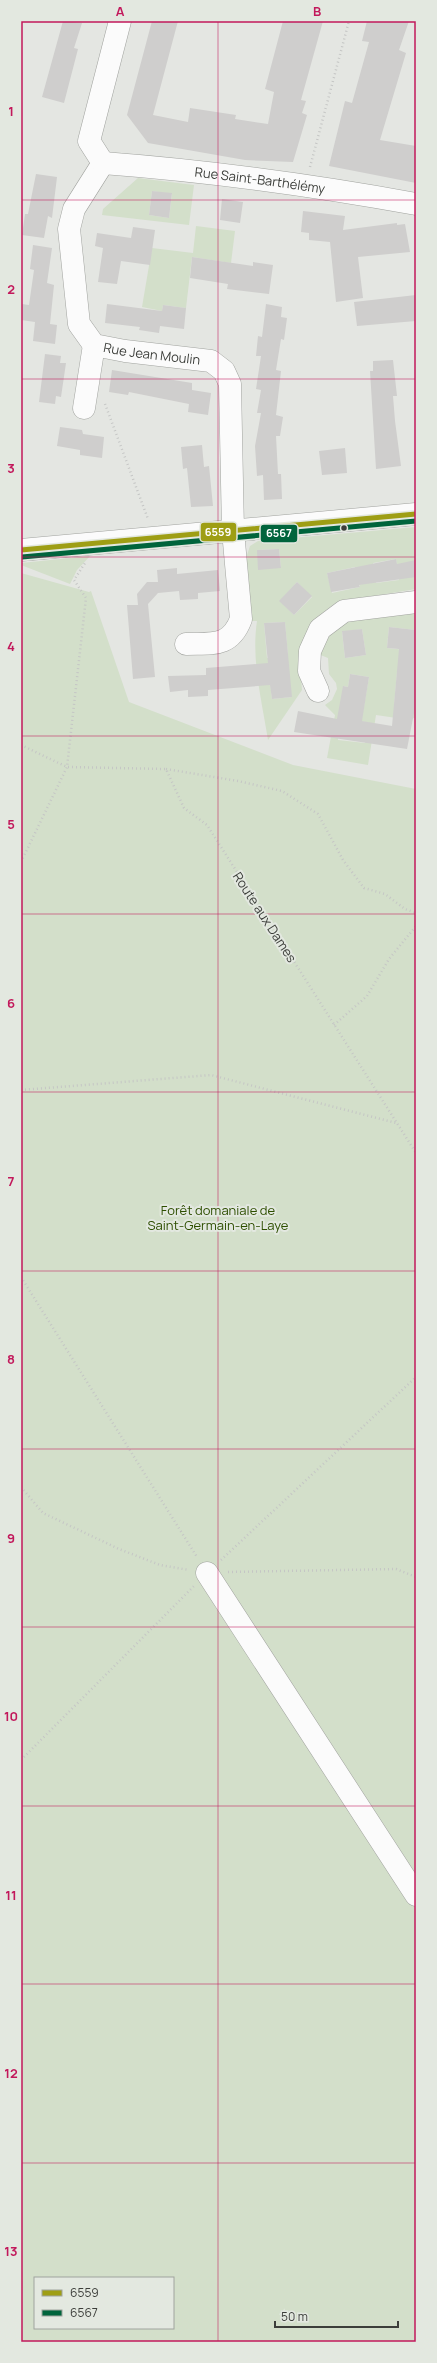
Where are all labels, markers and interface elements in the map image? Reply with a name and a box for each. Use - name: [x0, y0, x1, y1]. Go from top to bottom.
- text: A: [116, 2, 125, 20]
- text: B: [313, 2, 321, 20]
- text: 1: [8, 102, 14, 120]
- street label: Rue Saint-Barthélémy: [194, 163, 327, 198]
- text: 2: [7, 280, 15, 298]
- street label: Rue Jean Moulin: [102, 338, 201, 369]
- text: 3: [7, 459, 15, 477]
- line badge: 6559: [200, 522, 237, 542]
- unlabelled marker: [339, 523, 349, 533]
- text: 6559: [205, 524, 231, 539]
- line badge: 6567: [260, 524, 298, 543]
- text: 6567: [266, 525, 292, 540]
- text: 4: [7, 637, 15, 655]
- text: 5: [7, 815, 15, 833]
- street label: Route aux Dames: [229, 868, 301, 966]
- text: 6: [7, 994, 15, 1012]
- text: 7: [8, 1172, 15, 1190]
- park label: Forêt domaniale de Saint-Germain-en-Laye: [148, 1201, 289, 1234]
- text: 8: [7, 1350, 15, 1368]
- text: 9: [7, 1529, 15, 1547]
- text: 10: [4, 1707, 18, 1725]
- text: 11: [5, 1886, 17, 1904]
- text: 12: [4, 2064, 18, 2082]
- text: 13: [4, 2242, 18, 2260]
- legend: [34, 2277, 174, 2329]
- text: 6559: [70, 2284, 99, 2301]
- scale bar: [275, 2303, 398, 2329]
- text: 6567: [70, 2304, 98, 2321]
- text: 50 m: [281, 2308, 308, 2325]

